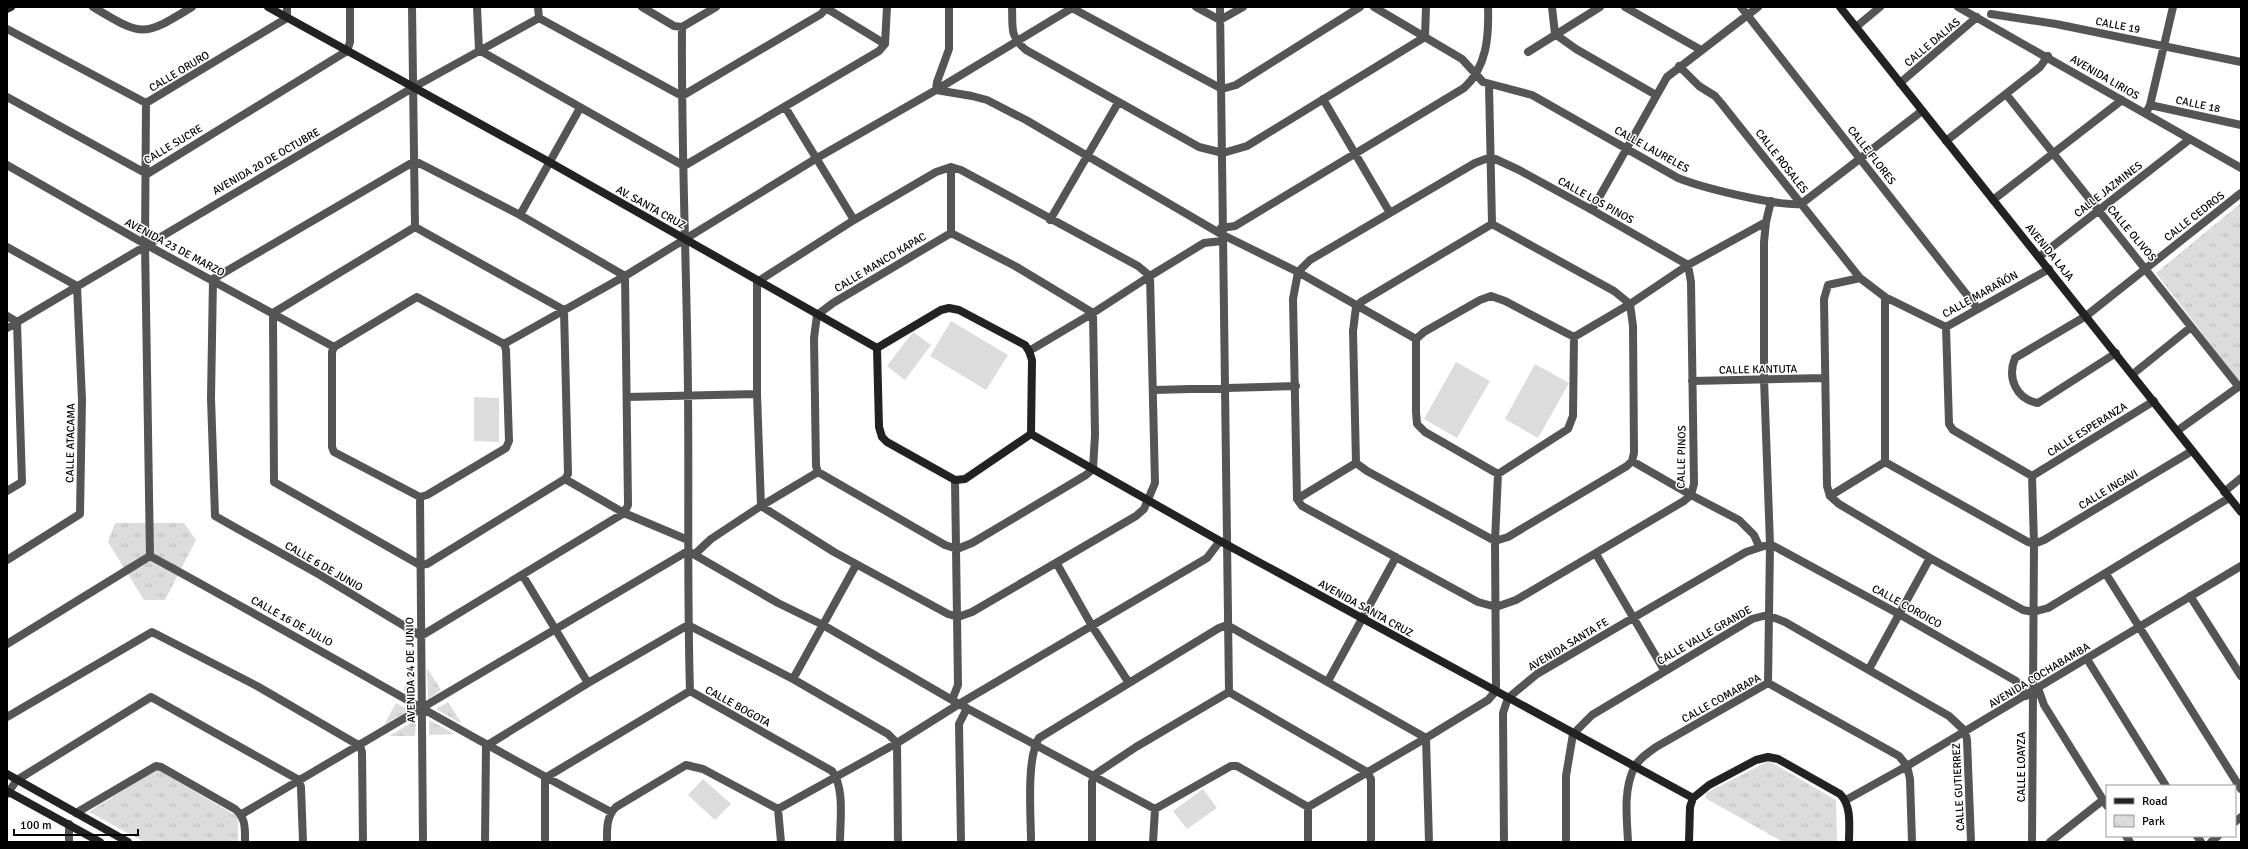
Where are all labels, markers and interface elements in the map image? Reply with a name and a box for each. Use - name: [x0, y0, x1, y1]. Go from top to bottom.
- street label: CALLE DALIAS: [1902, 15, 1963, 69]
- street label: CALLE 19: [2095, 15, 2141, 36]
- street label: CALLE ORURO: [147, 48, 212, 95]
- street label: AVENIDA LIRIOS: [2068, 52, 2142, 102]
- street label: CALLE 18: [2174, 93, 2221, 116]
- street label: CALLE SUCRE: [142, 122, 205, 167]
- street label: CALLE LAURELES: [1612, 123, 1691, 175]
- street label: CALLE FLORES: [1845, 123, 1898, 187]
- street label: AVENIDA 20 DE OCTUBRE: [210, 125, 322, 198]
- street label: CALLE ROSALES: [1753, 127, 1811, 196]
- street label: CALLE JAZMINES: [2072, 159, 2145, 220]
- street label: CALLE LOS PINOS: [1556, 174, 1636, 227]
- street label: AV. SANTA CRUZ: [614, 183, 688, 232]
- street label: CALLE CEDROS: [2162, 189, 2227, 244]
- street label: CALLE OLIVOS: [2104, 203, 2159, 264]
- street label: AVENIDA 23 DE MARZO: [123, 216, 227, 279]
- street label: AVENIDA LAJA: [2023, 221, 2077, 284]
- street label: CALLE MANCO KAPAC: [832, 230, 929, 295]
- street label: CALLE MARAÑÓN: [1940, 267, 2020, 321]
- street label: CALLE KANTUTA: [1719, 362, 1798, 377]
- street label: CALLE ESPERANZA: [2045, 399, 2130, 459]
- street label: CALLE ATACAMA: [63, 403, 78, 483]
- street label: CALLE PINOS: [1674, 425, 1689, 489]
- street label: CALLE INGAVI: [2076, 467, 2140, 512]
- street label: CALLE 6 DE JUNIO: [283, 539, 365, 594]
- street label: AVENIDA SANTA CRUZ: [1316, 577, 1415, 640]
- street label: CALLE COROICO: [1870, 582, 1944, 631]
- street label: CALLE 16 DE JULIO: [248, 594, 335, 649]
- street label: CALLE VALLE GRANDE: [1655, 603, 1754, 668]
- street label: AVENIDA SANTA FE: [1526, 615, 1611, 674]
- street label: AVENIDA 24 DE JUNIO: [403, 617, 418, 723]
- street label: AVENIDA COCHABAMBA: [1986, 640, 2092, 711]
- street label: CALLE COMARAPA: [1679, 671, 1763, 726]
- street label: CALLE BOGOTA: [703, 683, 773, 730]
- street label: CALLE LOAYZA: [2015, 732, 2028, 802]
- street label: CALLE GUTIERREZ: [1950, 743, 1967, 831]
- legend: [2106, 785, 2236, 837]
- text: Road: [2142, 794, 2168, 809]
- scale bar: [14, 811, 138, 837]
- text: Park: [2142, 814, 2165, 829]
- text: 100 m: [20, 818, 52, 833]

